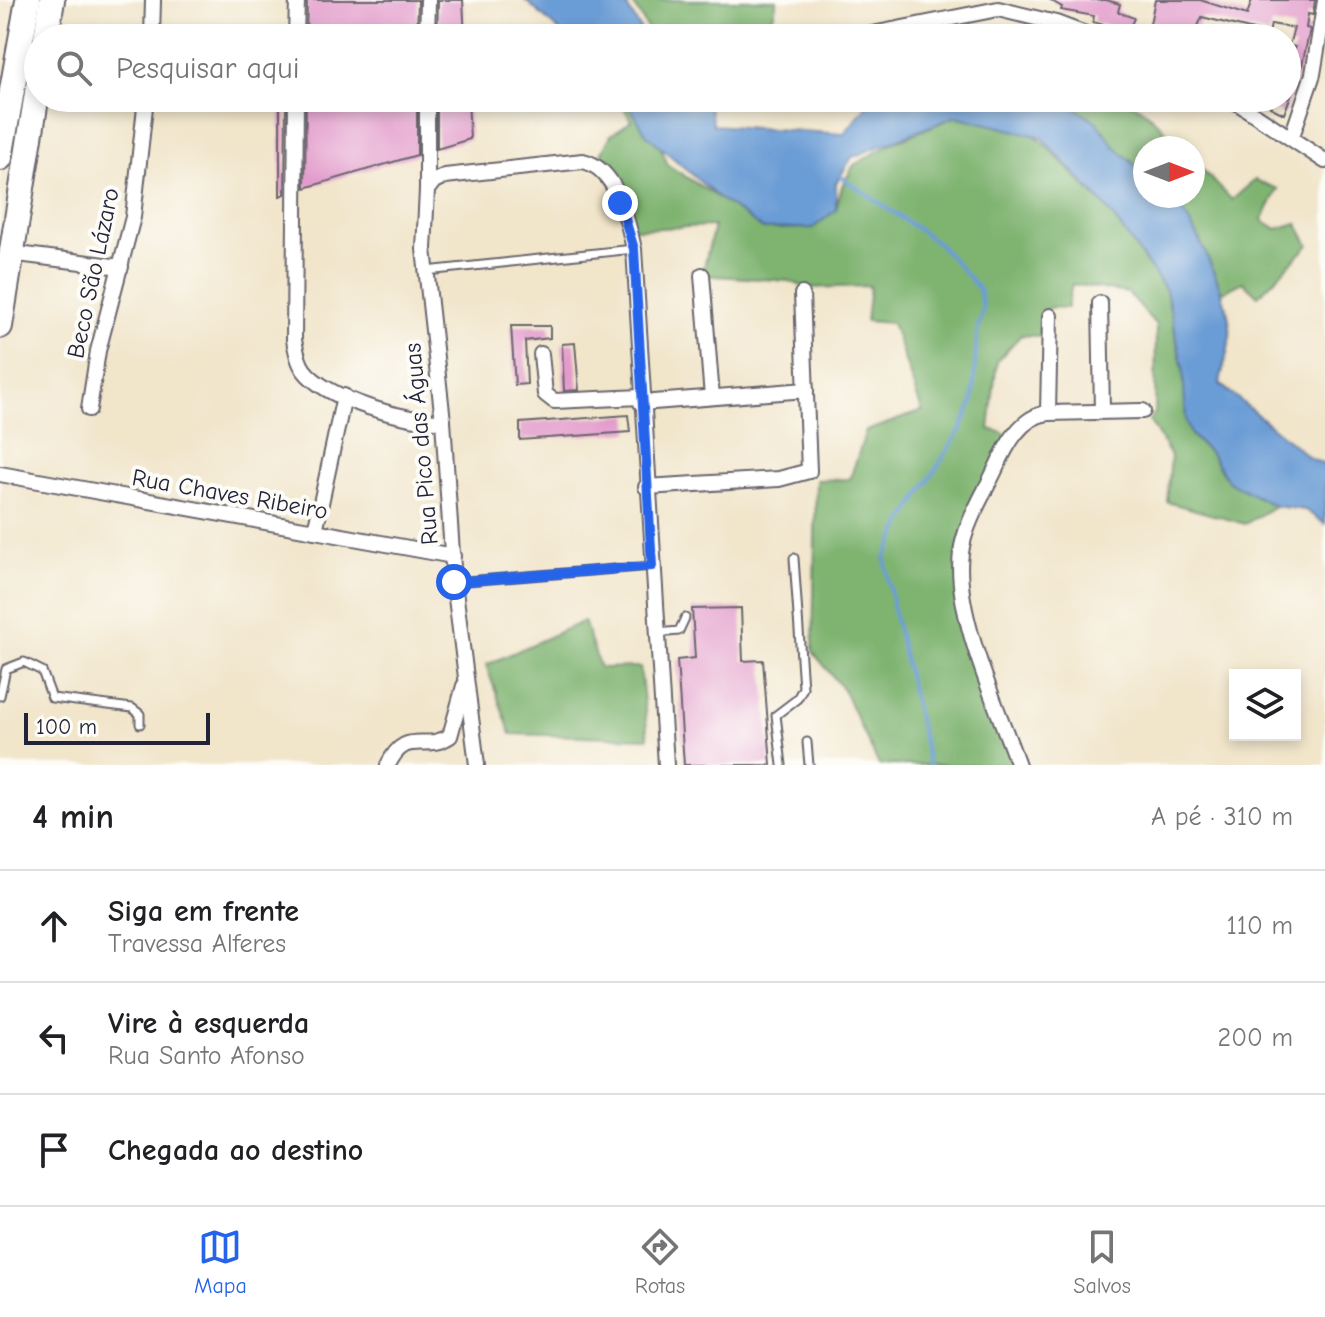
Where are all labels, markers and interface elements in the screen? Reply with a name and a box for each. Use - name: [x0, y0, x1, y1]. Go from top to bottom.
- search box: [24, 24, 1301, 112]
- icon: search: [52, 46, 96, 90]
- text: Pesquisar aqui: [116, 51, 299, 86]
- north arrow: [1133, 136, 1205, 208]
- street label: Beco São Lázaro: [61, 185, 125, 361]
- route end: [602, 185, 638, 221]
- street label: Rua Pico das Águas: [398, 342, 444, 546]
- street label: Rua Chaves Ribeiro: [130, 463, 330, 525]
- route start: [436, 564, 472, 600]
- map controls: [1229, 669, 1301, 741]
- button: layers: [1229, 669, 1301, 741]
- scale bar: [24, 709, 210, 745]
- text: 100 m: [36, 714, 97, 740]
- text: 4 min: [32, 797, 114, 837]
- text: A pé · 310 m: [1151, 802, 1293, 832]
- text: Siga em frente: [108, 894, 299, 929]
- icon: ahead: [32, 904, 76, 948]
- text: 110 m: [1226, 911, 1293, 941]
- text: Travessa Alferes: [108, 929, 286, 959]
- text: Vire à esquerda: [108, 1006, 309, 1041]
- icon: left: [32, 1016, 76, 1060]
- text: 200 m: [1218, 1023, 1293, 1053]
- text: Rua Santo Afonso: [108, 1041, 305, 1071]
- icon: arrive: [32, 1128, 76, 1172]
- text: Chegada ao destino: [108, 1133, 363, 1168]
- tab: Mapa: [194, 1225, 247, 1299]
- tab: Rotas: [635, 1225, 685, 1299]
- tab: Salvos: [1073, 1225, 1131, 1299]

